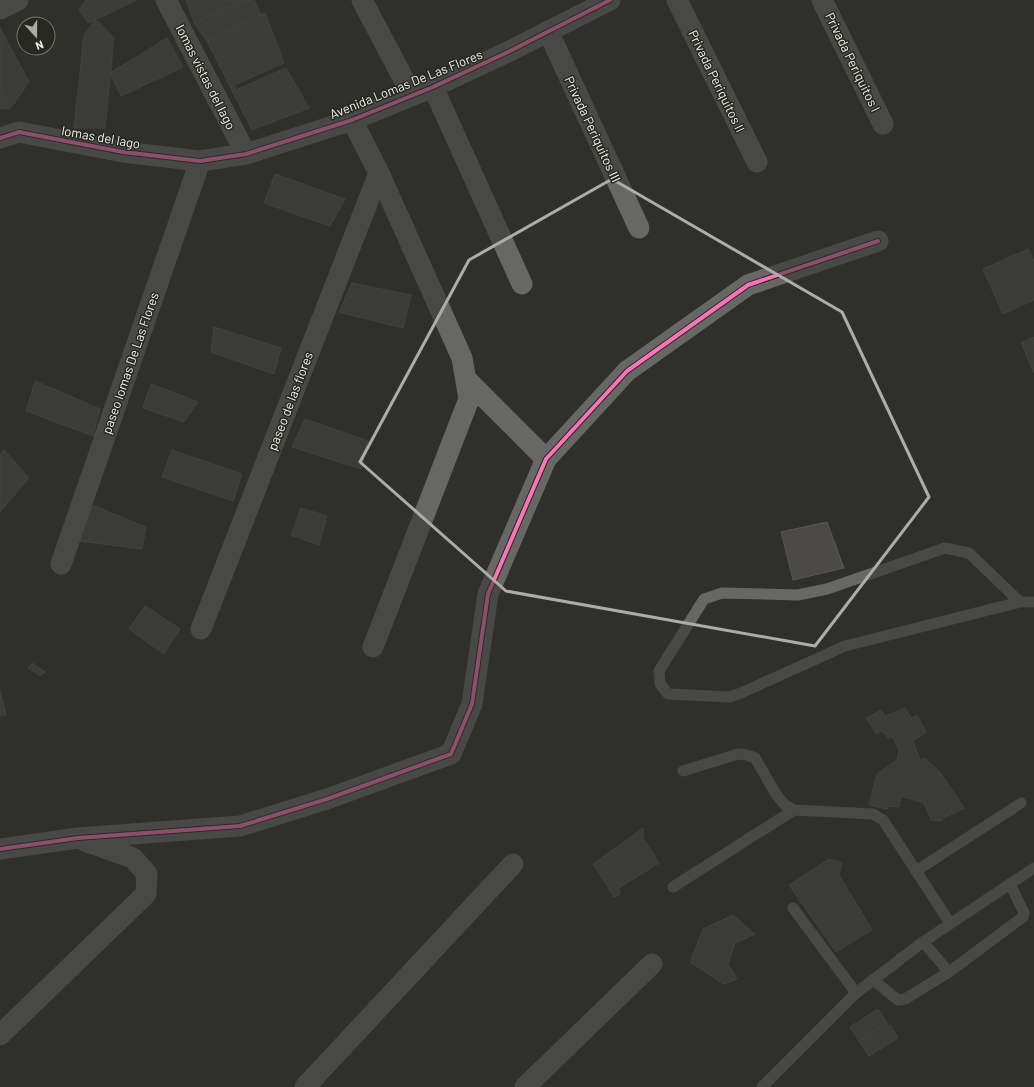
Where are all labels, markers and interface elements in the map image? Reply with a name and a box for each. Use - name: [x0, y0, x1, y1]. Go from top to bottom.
- street label: Privada Periquitos I: [822, 10, 884, 114]
- north arrow: [16, 16, 56, 56]
- street label: lomas vistas del lago: [173, 22, 239, 132]
- street label: Privada Periquitos II: [685, 27, 749, 135]
- text: N: [34, 38, 46, 53]
- street label: Avenida Lomas De Las Flores: [327, 46, 485, 122]
- street label: Privada Periquitos III: [561, 73, 625, 185]
- street label: lomas del lago: [60, 122, 142, 152]
- street label: paseo lomas De Las Flores: [98, 290, 162, 436]
- street label: paseo de las flores: [264, 349, 316, 453]

